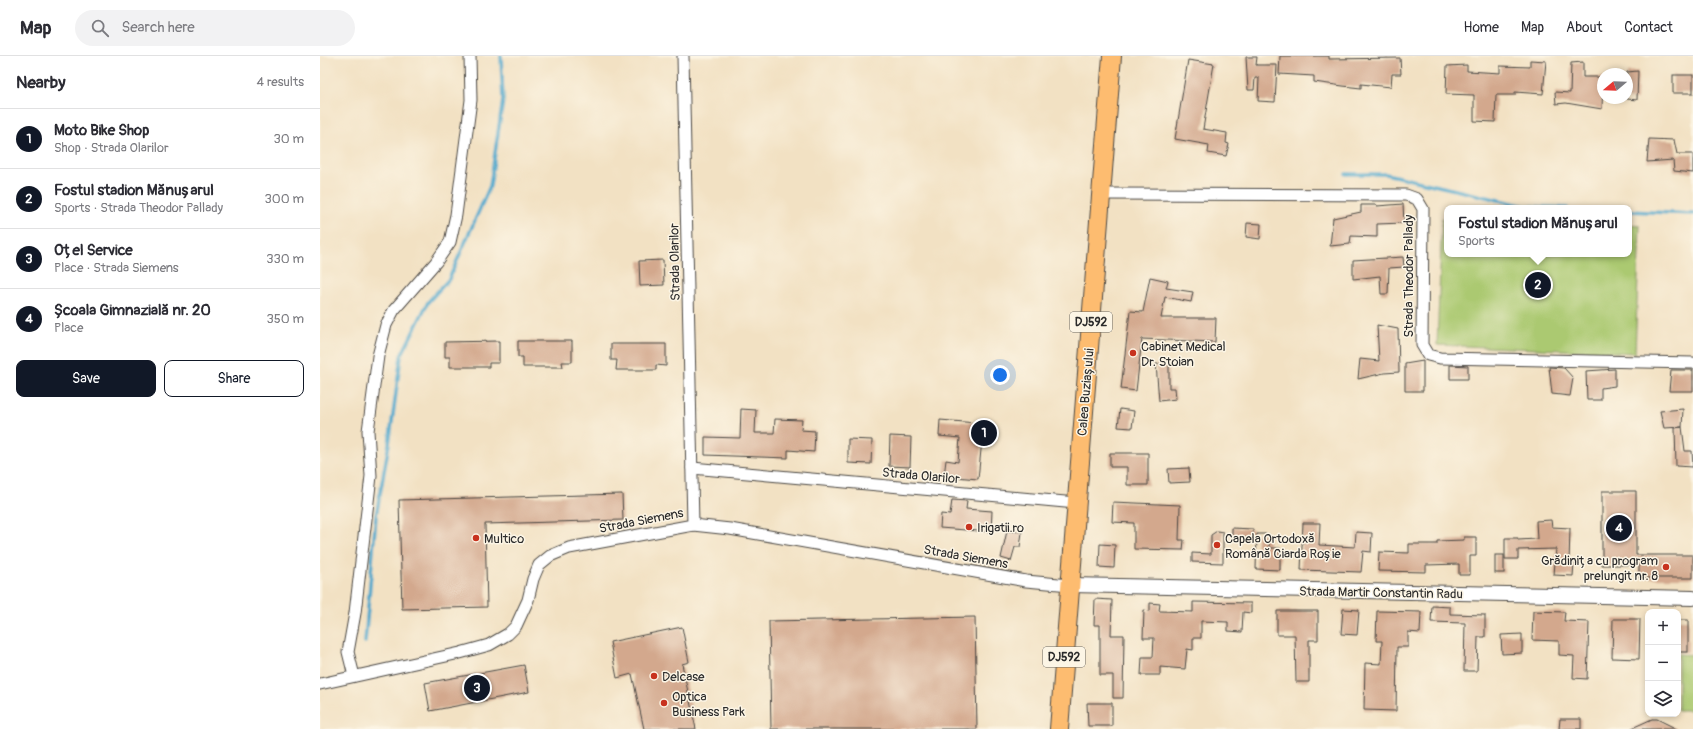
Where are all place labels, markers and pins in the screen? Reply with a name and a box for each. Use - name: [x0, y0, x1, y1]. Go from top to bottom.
- pin: 2: [1525, 270, 1551, 300]
- place label: Cabinet Medical Dr. Stoian: [1141, 339, 1226, 370]
- marker: Cabinet Medical Dr. Stoian: [1128, 348, 1138, 358]
- pin: 1: [971, 418, 997, 448]
- pin: 4: [1606, 513, 1632, 543]
- place label: Irigatii.ro: [977, 520, 1024, 536]
- marker: Irigatii.ro: [964, 522, 974, 532]
- place label: Multico: [484, 531, 524, 547]
- place label: Capela Ortodoxă Română Ciarda Roșie: [1225, 531, 1341, 562]
- marker: Multico: [471, 533, 481, 543]
- marker: Capela Ortodoxă Română Ciarda Roșie: [1212, 540, 1222, 550]
- place label: Grădinița cu program prelungit nr. 8: [1541, 553, 1658, 584]
- marker: Grădinița cu program prelungit nr. 8: [1661, 562, 1671, 572]
- place label: Delcase: [662, 669, 705, 685]
- marker: Delcase: [649, 671, 659, 681]
- pin: 3: [464, 673, 490, 703]
- place label: Optica Business Park: [672, 689, 745, 720]
- marker: Optica Business Park: [659, 698, 669, 708]

